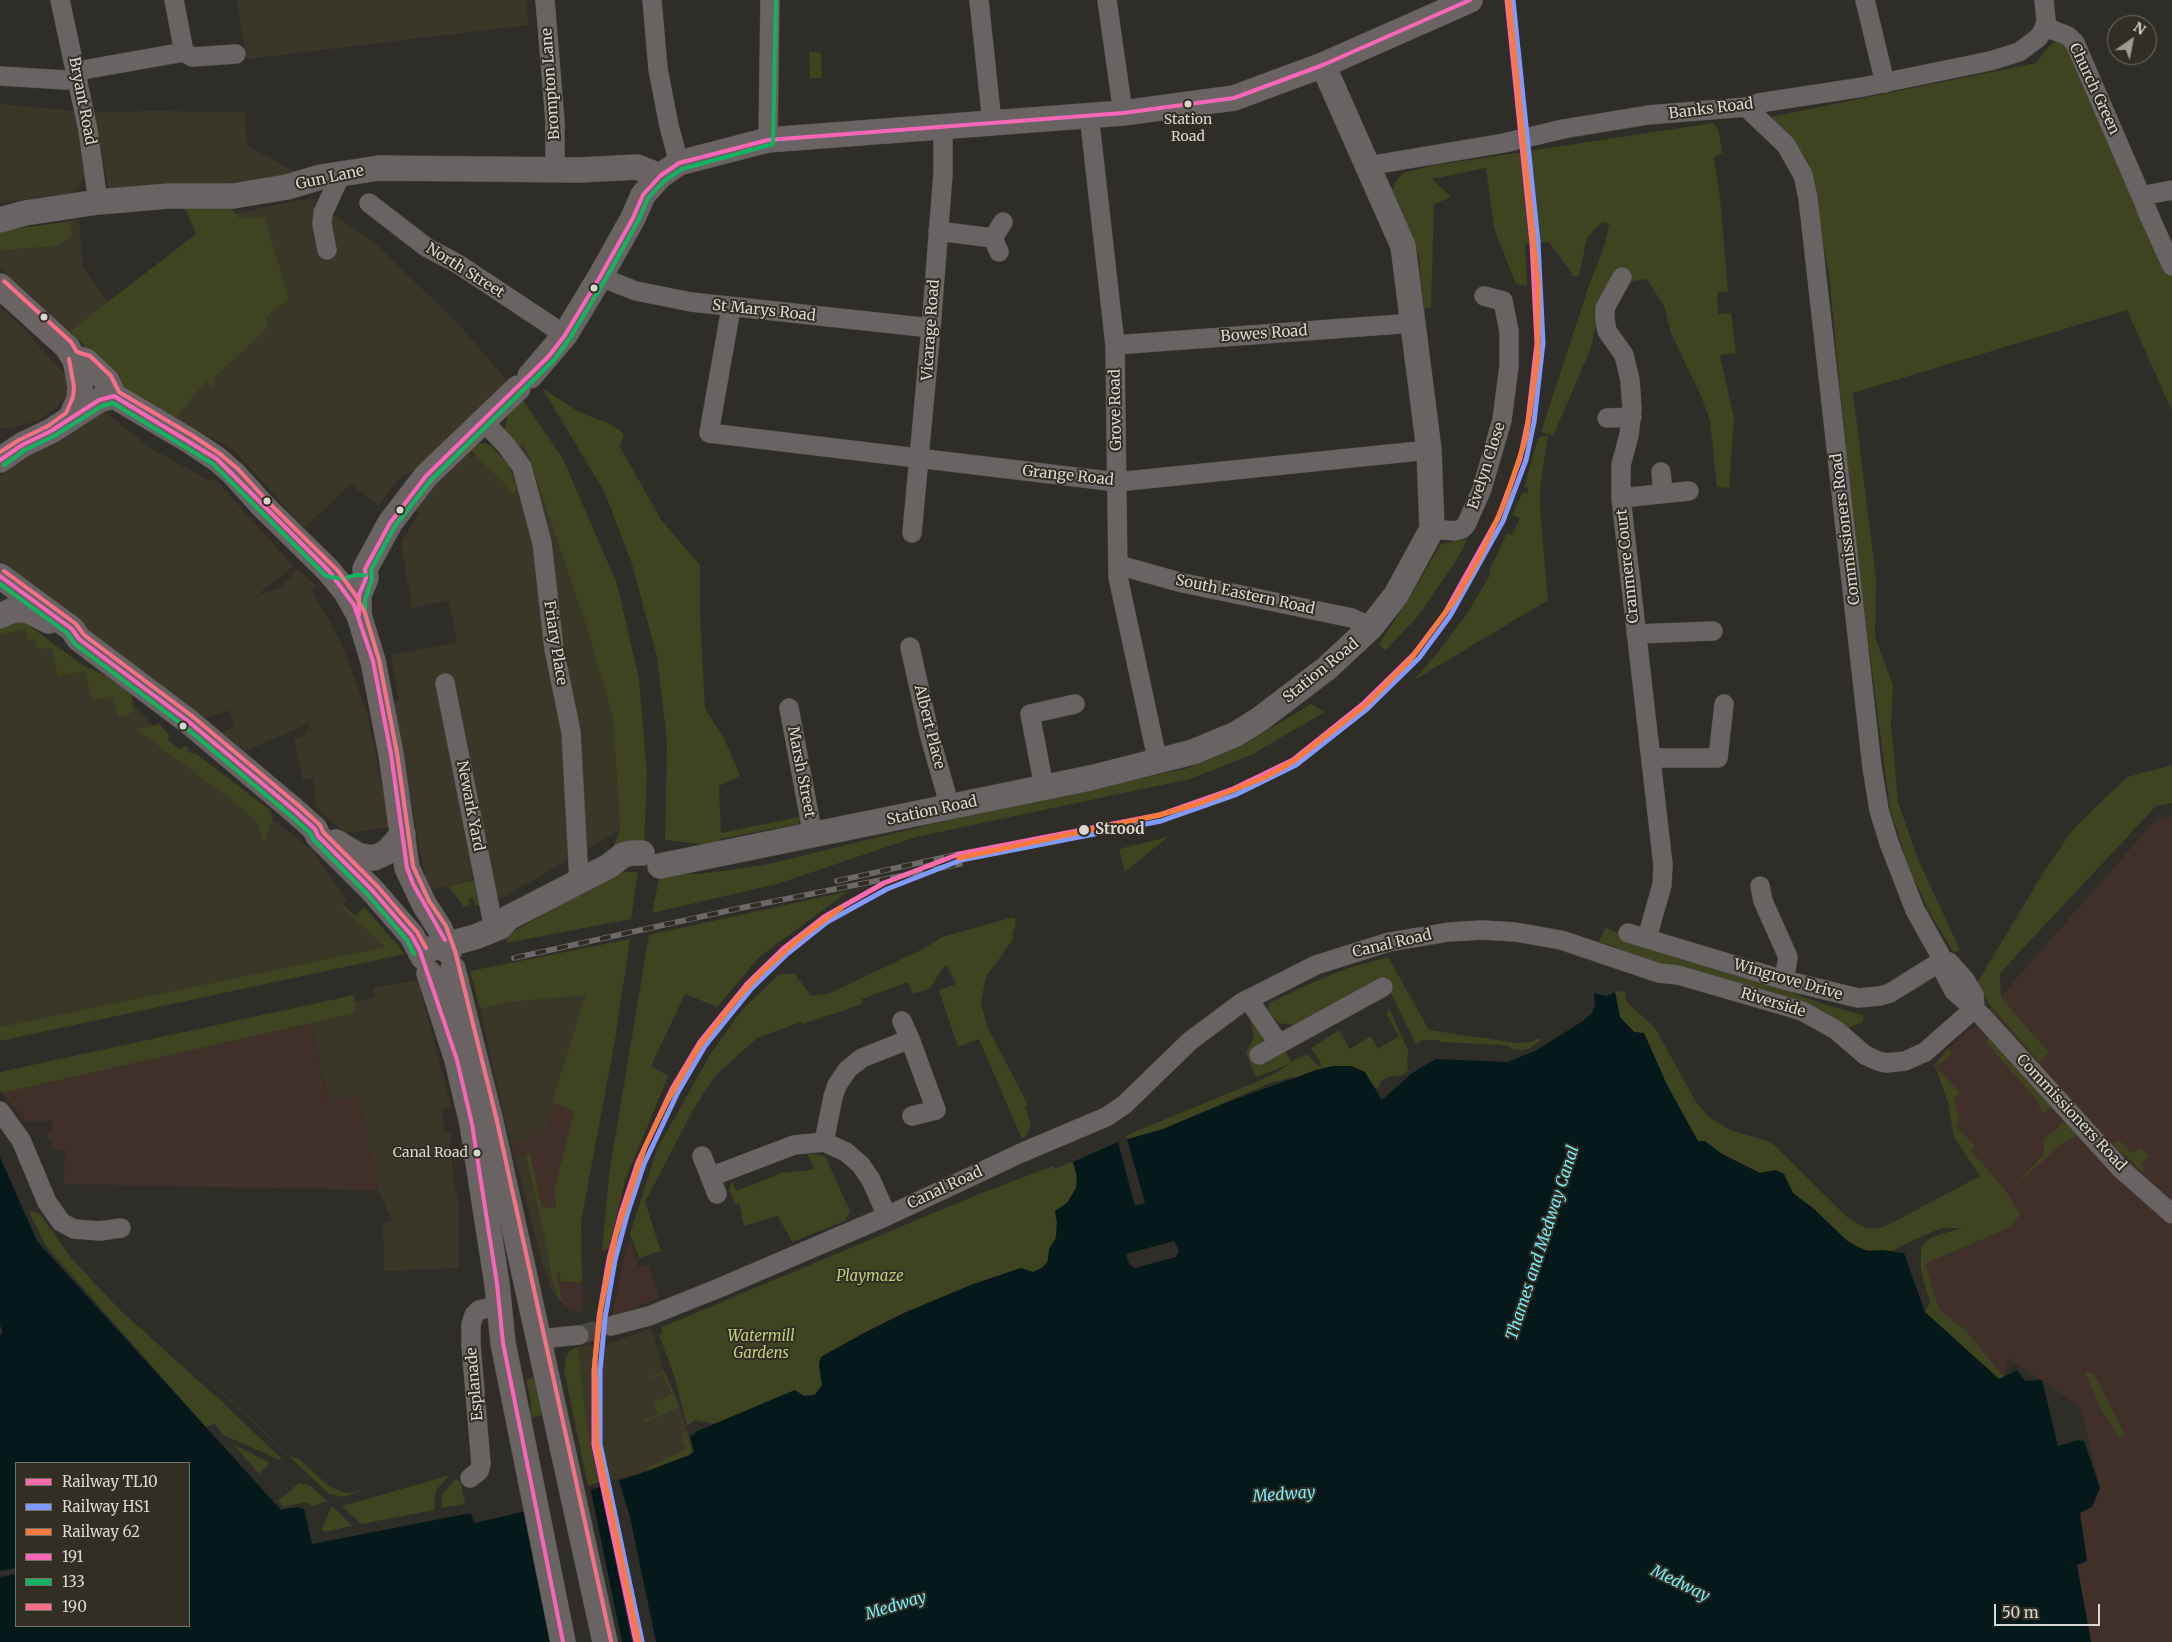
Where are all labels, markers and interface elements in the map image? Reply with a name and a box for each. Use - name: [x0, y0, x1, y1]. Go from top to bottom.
- north arrow: [2107, 15, 2157, 65]
- text: N: [2130, 18, 2149, 39]
- street label: Brompton Lane: [538, 27, 564, 141]
- street label: Church Green: [2065, 40, 2123, 138]
- street label: Bryant Road: [65, 56, 99, 146]
- street label: Banks Road: [1668, 95, 1754, 123]
- marker: Station Road: [1183, 99, 1193, 109]
- place label: Station Road: [1164, 112, 1212, 144]
- street label: Gun Lane: [294, 162, 366, 194]
- street label: North Street: [422, 240, 508, 302]
- street label: Vicarage Road: [918, 279, 944, 381]
- unlabelled marker: [589, 283, 599, 293]
- street label: St Marys Road: [711, 297, 817, 325]
- unlabelled marker: [39, 312, 49, 322]
- street label: Bowes Road: [1220, 322, 1308, 346]
- street label: Grove Road: [1106, 369, 1126, 451]
- street label: Evelyn Close: [1464, 420, 1510, 512]
- street label: Commissioners Road: [1828, 452, 1864, 606]
- street label: Grange Road: [1021, 462, 1115, 490]
- unlabelled marker: [262, 496, 272, 506]
- unlabelled marker: [395, 505, 405, 515]
- street label: Cranmere Court: [1613, 508, 1643, 624]
- street label: South Eastern Road: [1174, 571, 1316, 619]
- street label: Friary Place: [539, 600, 571, 686]
- street label: Station Road: [1280, 635, 1362, 707]
- street label: Albert Place: [910, 683, 948, 771]
- unlabelled marker: [178, 721, 188, 731]
- street label: Marsh Street: [783, 725, 819, 819]
- street label: Newark Yard: [452, 759, 488, 853]
- street label: Station Road: [885, 793, 979, 829]
- place label: Strood: [1095, 821, 1145, 839]
- marker: Strood: [1077, 823, 1091, 837]
- street label: Canal Road: [1351, 926, 1433, 962]
- street label: Wingrove Drive: [1731, 956, 1845, 1004]
- street label: Riverside: [1738, 985, 1808, 1021]
- street label: Commissioners Road: [2012, 1051, 2130, 1175]
- water label: Thames and Medway Canal: [1502, 1143, 1584, 1343]
- place label: Canal Road: [393, 1145, 468, 1161]
- marker: Canal Road: [472, 1148, 482, 1158]
- street label: Canal Road: [905, 1163, 985, 1213]
- park label: Playmaze: [836, 1268, 904, 1286]
- park label: Watermill Gardens: [727, 1328, 795, 1363]
- street label: Esplanade: [463, 1346, 487, 1422]
- legend: [15, 1462, 190, 1627]
- text: Railway TL10: [62, 1472, 158, 1491]
- water label: Medway: [1252, 1483, 1316, 1507]
- text: Railway HS1: [62, 1497, 150, 1516]
- text: Railway 62: [62, 1522, 140, 1541]
- text: 191: [62, 1547, 83, 1566]
- water label: Medway: [1647, 1562, 1713, 1606]
- text: 133: [62, 1572, 85, 1591]
- water label: Medway: [863, 1588, 929, 1624]
- scale bar: [1997, 1594, 2103, 1626]
- text: 190: [62, 1597, 87, 1616]
- text: 50 m: [2002, 1603, 2039, 1622]

